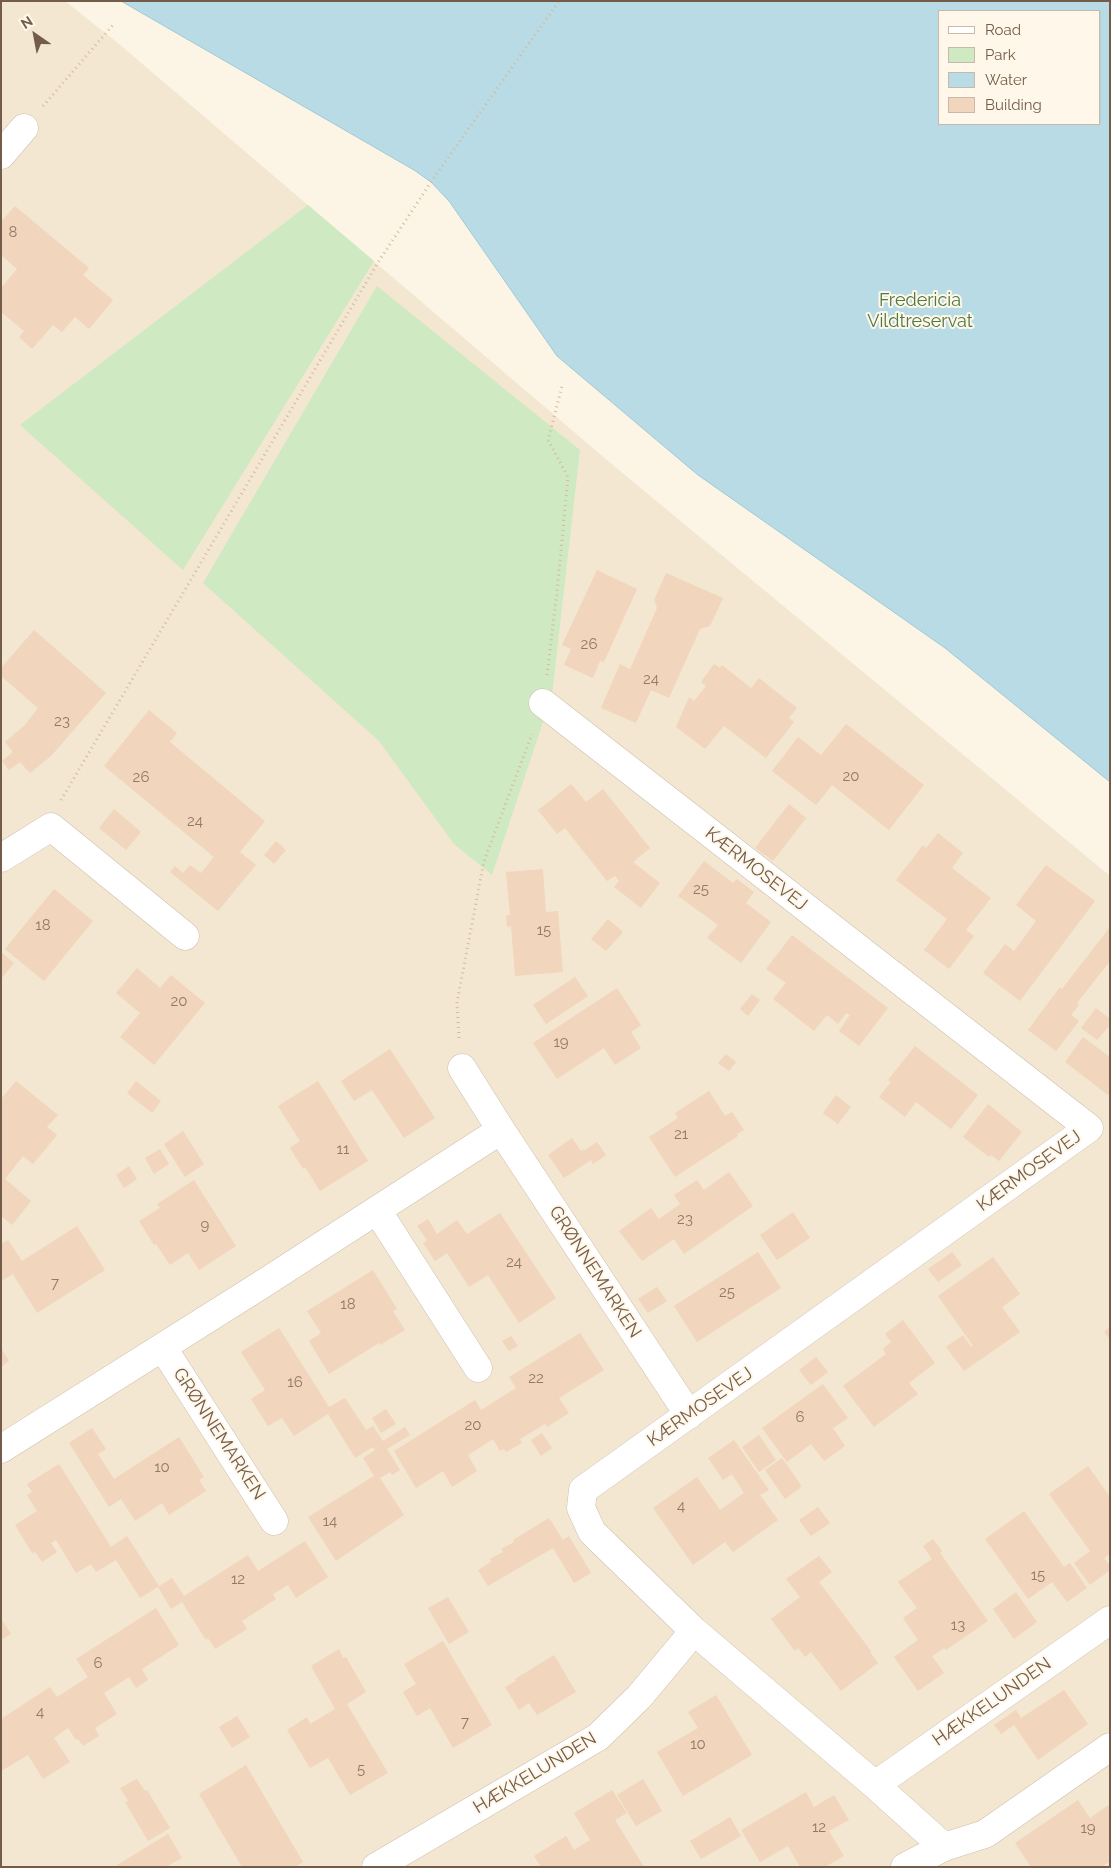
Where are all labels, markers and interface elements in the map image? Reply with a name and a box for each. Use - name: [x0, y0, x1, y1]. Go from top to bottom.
- north arrow: [10, 10, 60, 60]
- legend: [938, 10, 1101, 125]
- text: N: [18, 13, 36, 32]
- text: Road: [985, 21, 1021, 39]
- text: Park: [985, 46, 1016, 64]
- text: Water: [985, 71, 1027, 89]
- text: Building: [985, 96, 1042, 114]
- house number: 8: [9, 223, 17, 241]
- park label: Fredericia Vildtreservat: [867, 290, 973, 332]
- house number: 26: [581, 635, 597, 653]
- house number: 24: [643, 670, 659, 688]
- house number: 23: [54, 712, 70, 730]
- house number: 20: [843, 767, 859, 785]
- house number: 26: [133, 768, 149, 786]
- house number: 24: [187, 812, 203, 830]
- street label: KÆRMOSEVEJ: [701, 822, 811, 916]
- house number: 25: [693, 880, 709, 898]
- house number: 18: [35, 916, 51, 934]
- house number: 15: [537, 921, 551, 939]
- house number: 20: [171, 992, 187, 1010]
- house number: 19: [553, 1033, 569, 1051]
- house number: 21: [674, 1125, 688, 1143]
- street label: KÆRMOSEVEJ: [973, 1126, 1085, 1216]
- house number: 11: [337, 1140, 349, 1158]
- street label: GRØNNEMARKEN: [544, 1202, 646, 1342]
- house number: 23: [677, 1210, 693, 1228]
- house number: 9: [201, 1216, 209, 1234]
- house number: 24: [506, 1253, 522, 1271]
- house number: 7: [51, 1274, 59, 1292]
- house number: 25: [719, 1283, 735, 1301]
- house number: 18: [340, 1295, 356, 1313]
- street label: KÆRMOSEVEJ: [643, 1363, 757, 1451]
- street label: GRØNNEMARKEN: [168, 1364, 270, 1504]
- house number: 22: [528, 1369, 544, 1387]
- house number: 16: [287, 1373, 303, 1391]
- house number: 6: [795, 1408, 805, 1426]
- house number: 20: [465, 1416, 481, 1434]
- house number: 10: [154, 1458, 170, 1476]
- house number: 4: [677, 1497, 685, 1515]
- house number: 14: [323, 1512, 337, 1530]
- house number: 15: [1031, 1566, 1045, 1584]
- house number: 12: [231, 1570, 245, 1588]
- house number: 13: [951, 1616, 965, 1634]
- street label: HÆKKELUNDEN: [929, 1653, 1055, 1751]
- house number: 6: [93, 1654, 103, 1672]
- house number: 4: [36, 1703, 44, 1721]
- house number: 7: [461, 1713, 469, 1731]
- street label: HÆKKELUNDEN: [470, 1728, 600, 1818]
- house number: 10: [690, 1735, 706, 1753]
- house number: 5: [357, 1760, 365, 1778]
- house number: 12: [812, 1818, 826, 1836]
- house number: 19: [1080, 1819, 1096, 1837]

